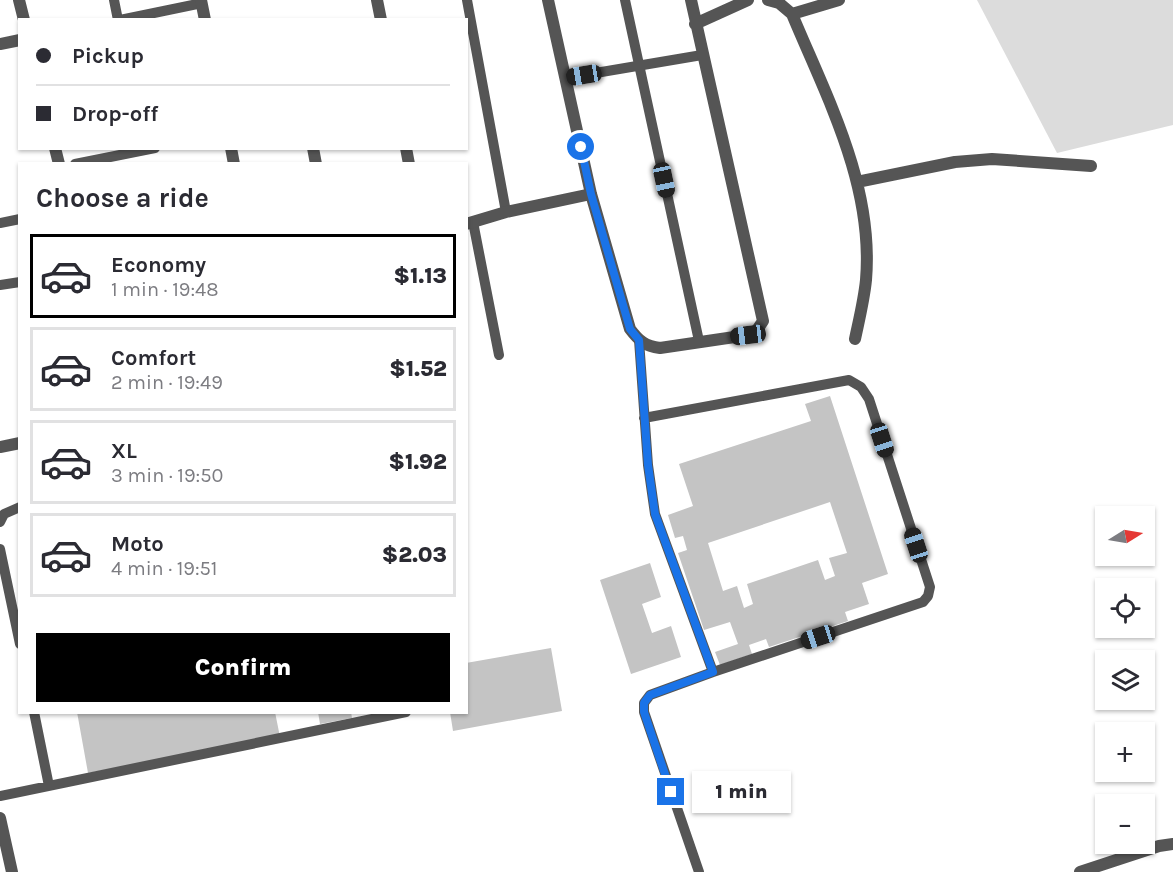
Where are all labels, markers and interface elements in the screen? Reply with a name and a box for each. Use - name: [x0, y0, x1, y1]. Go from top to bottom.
- text: Pickup: [72, 43, 144, 69]
- car: [565, 63, 603, 87]
- text: Drop-off: [72, 101, 158, 127]
- route start: [567, 133, 594, 160]
- car: [651, 161, 677, 199]
- text: Choose a ride: [36, 182, 209, 214]
- icon: car: [39, 249, 93, 303]
- text: Economy: [111, 252, 206, 278]
- text: $1.13: [394, 263, 447, 289]
- text: 1 min · 19:48: [111, 278, 218, 301]
- car: [729, 324, 767, 346]
- icon: car: [39, 342, 93, 396]
- text: Comfort: [111, 345, 196, 371]
- text: $1.52: [389, 356, 447, 382]
- text: 2 min · 19:49: [111, 371, 223, 394]
- car: [868, 420, 896, 460]
- icon: car: [39, 435, 93, 489]
- text: XL: [111, 438, 137, 464]
- text: $1.92: [388, 449, 447, 475]
- text: 3 min · 19:50: [111, 464, 223, 487]
- north arrow: [1095, 506, 1155, 566]
- map controls: [1095, 506, 1155, 854]
- car: [902, 525, 930, 565]
- icon: car: [39, 528, 93, 582]
- text: Moto: [111, 531, 164, 557]
- text: $2.03: [382, 542, 447, 568]
- text: 4 min · 19:51: [111, 557, 217, 580]
- button: locate: [1095, 578, 1155, 638]
- car: [798, 623, 838, 651]
- button: Confirm: [36, 633, 450, 702]
- button: layers: [1095, 650, 1155, 710]
- button: +: [1095, 722, 1155, 782]
- callout: 1 min: [692, 771, 791, 813]
- route end: [657, 778, 684, 805]
- text: 1 min: [715, 780, 768, 803]
- button: −: [1095, 794, 1155, 854]

